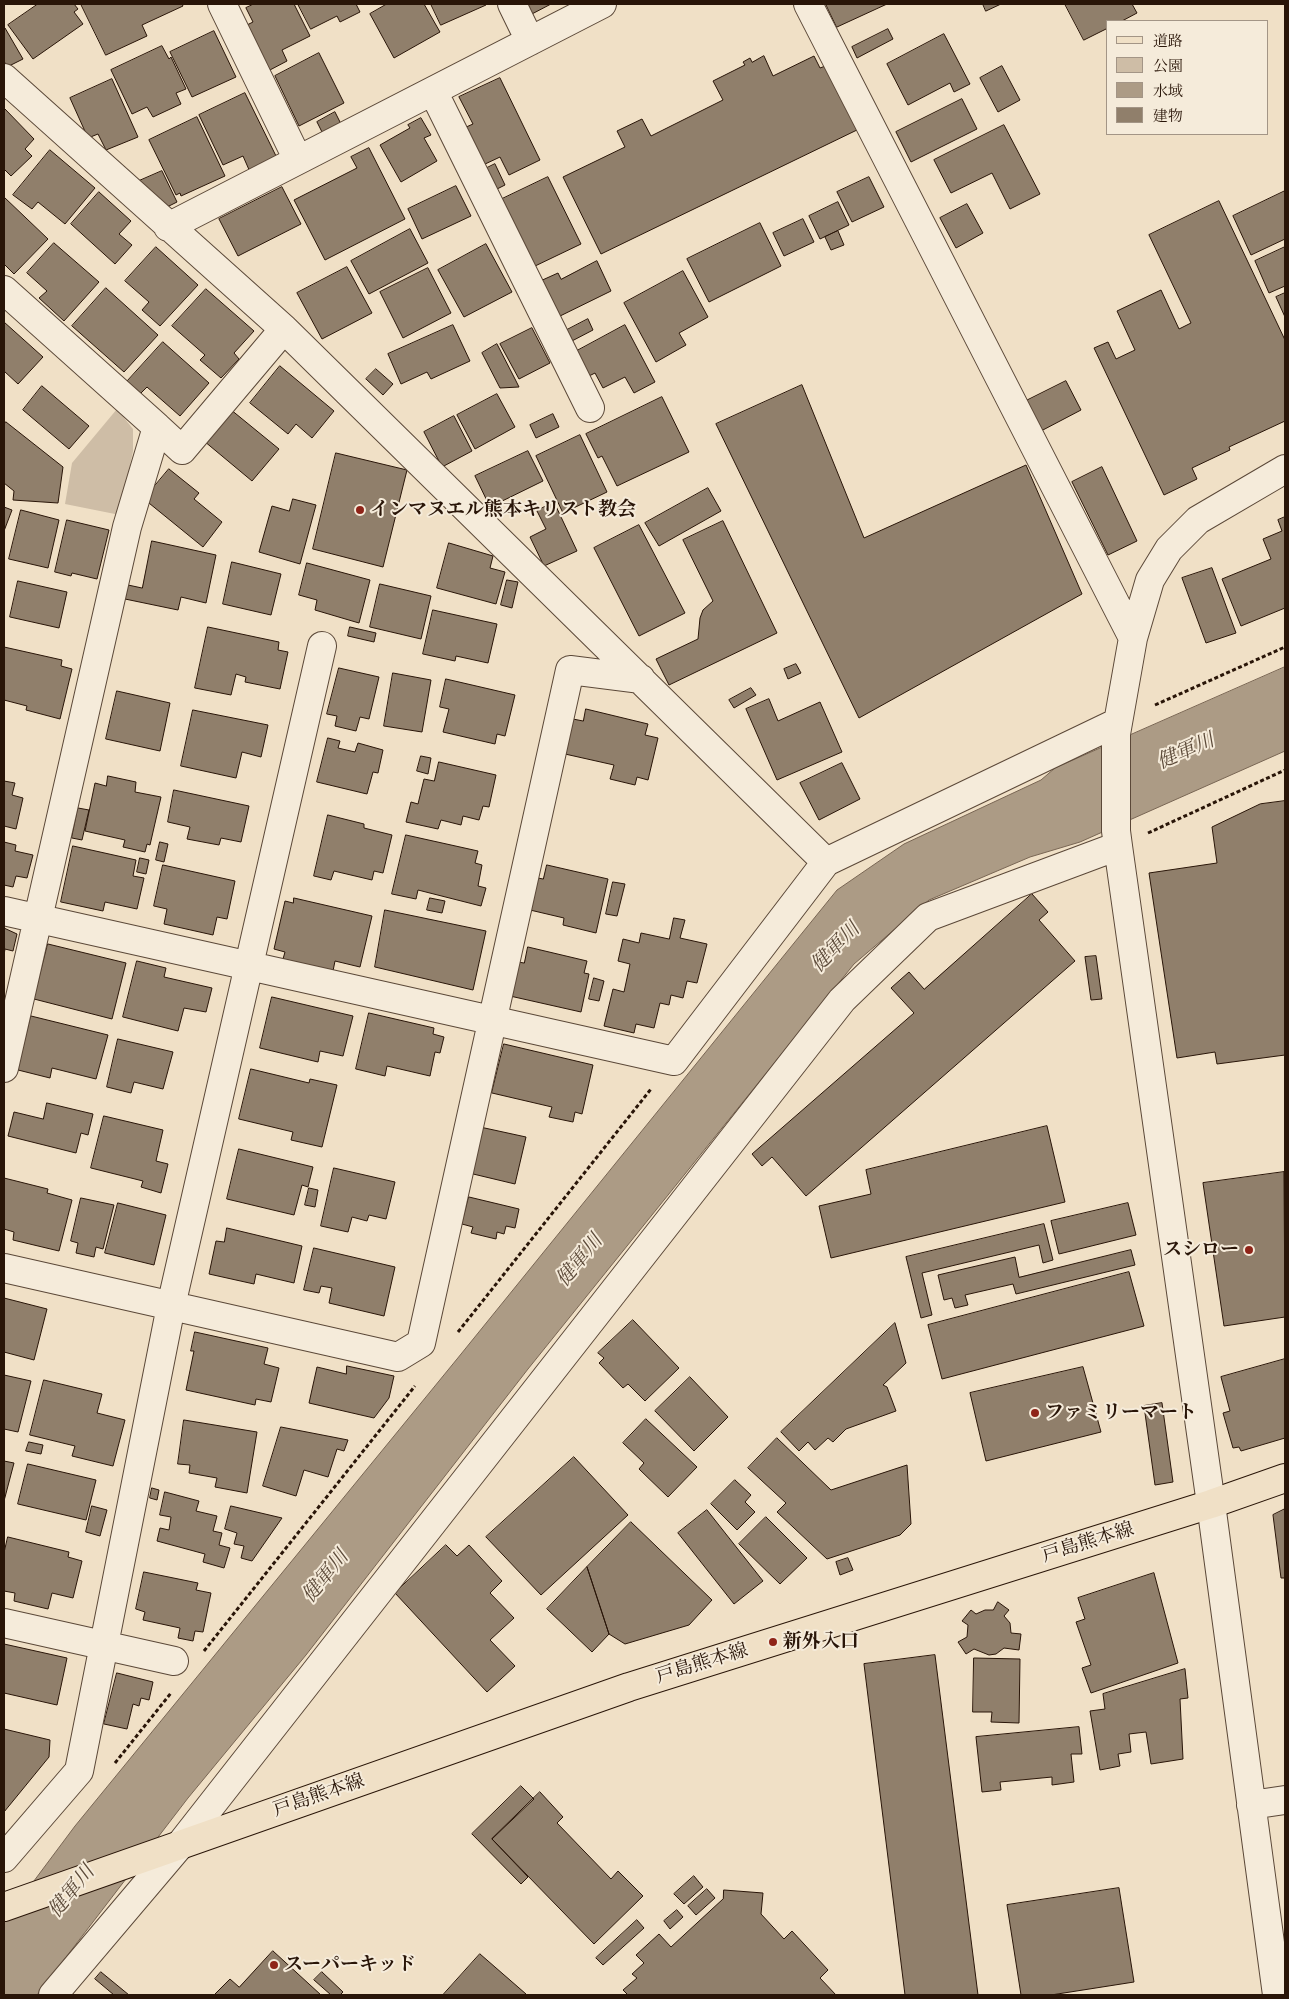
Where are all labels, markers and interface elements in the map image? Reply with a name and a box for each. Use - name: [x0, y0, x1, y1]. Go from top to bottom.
- legend: [1106, 20, 1269, 135]
- text: 道路: [1153, 32, 1183, 50]
- text: 公園: [1153, 57, 1183, 75]
- text: 水域: [1153, 82, 1183, 100]
- text: 建物: [1153, 107, 1183, 125]
- place label: インマヌエル熊本キリスト教会: [370, 499, 636, 521]
- marker: インマヌエル熊本キリスト教会: [354, 504, 366, 516]
- water label: 健軍川: [1154, 729, 1218, 775]
- water label: 健軍川: [807, 918, 865, 978]
- water label: 健軍川: [552, 1230, 608, 1292]
- place label: スシロー: [1163, 1239, 1239, 1261]
- marker: スシロー: [1243, 1244, 1255, 1256]
- place label: ファミリーマート: [1045, 1402, 1197, 1424]
- marker: ファミリーマート: [1029, 1407, 1041, 1419]
- street label: 戸島熊本線: [1039, 1518, 1137, 1568]
- water label: 健軍川: [298, 1546, 354, 1608]
- place label: 新外入口: [783, 1631, 859, 1653]
- marker: 新外入口: [767, 1636, 779, 1648]
- street label: 戸島熊本線: [653, 1639, 751, 1689]
- street label: 戸島熊本線: [270, 1770, 368, 1822]
- water label: 健軍川: [44, 1861, 100, 1923]
- place label: スーパーキッド: [284, 1954, 416, 1976]
- marker: スーパーキッド: [268, 1959, 280, 1971]

